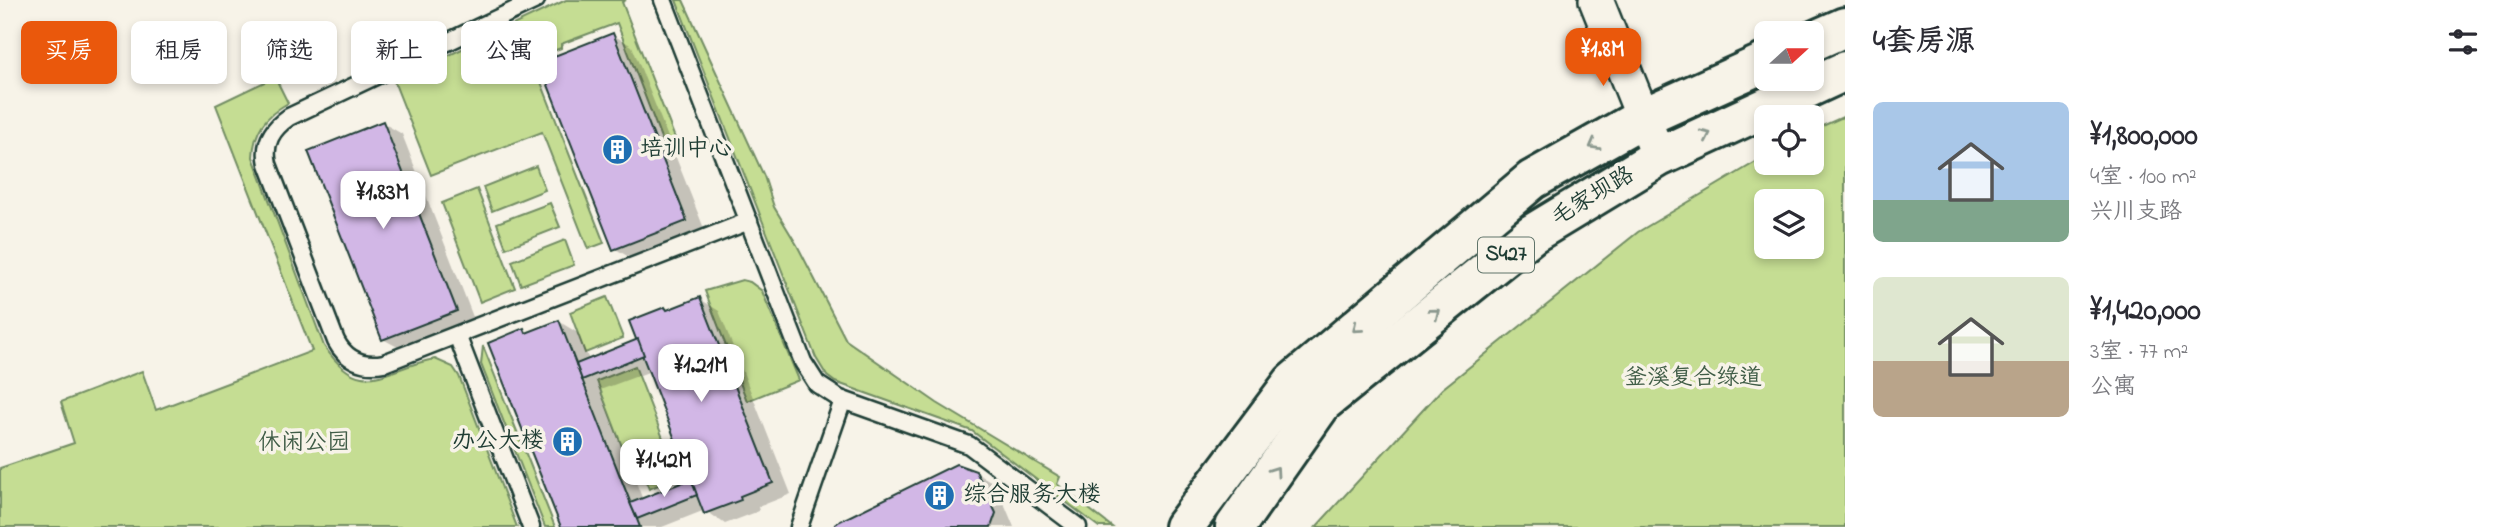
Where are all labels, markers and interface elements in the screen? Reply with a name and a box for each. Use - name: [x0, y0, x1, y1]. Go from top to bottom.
- chip: 买房: [21, 21, 117, 84]
- chip: 租房: [131, 21, 227, 84]
- chip: 筛选: [241, 21, 337, 84]
- chip: 新上: [351, 21, 447, 84]
- chip: 公寓: [461, 21, 557, 84]
- north arrow: [1754, 21, 1824, 91]
- map controls: [1754, 21, 1824, 259]
- text: 4套房源: [1873, 21, 1975, 65]
- icon: filters: [2444, 23, 2482, 61]
- pin: ¥1.8M: [1554, 28, 1652, 88]
- text: ¥1.8M: [1581, 34, 1625, 67]
- button: locate: [1754, 105, 1824, 175]
- text: ¥1,800,000: [2090, 115, 2198, 159]
- one-way arrow: [1699, 129, 1711, 143]
- icon: home: [1929, 130, 2013, 214]
- building icon: 培训中心: [600, 132, 634, 166]
- place label: 培训中心: [640, 133, 732, 166]
- one-way arrow: [1589, 137, 1601, 150]
- street label: 毛家坝路: [1545, 159, 1641, 235]
- text: 4室 · 100 m²: [2090, 161, 2197, 194]
- pin: ¥1.83M: [326, 172, 440, 231]
- text: ¥1.83M: [356, 177, 410, 210]
- button: layers: [1754, 189, 1824, 259]
- text: 兴川支路: [2090, 196, 2182, 229]
- road number: S427: [1478, 238, 1534, 272]
- text: ¥1,420,000: [2090, 290, 2201, 334]
- icon: home: [1929, 305, 2013, 389]
- one-way arrow: [1427, 308, 1439, 321]
- one-way arrow: [1352, 320, 1364, 333]
- text: 3室 · 77 m²: [2090, 336, 2188, 369]
- pin: ¥1.21M: [644, 344, 758, 404]
- text: ¥1.21M: [674, 350, 728, 383]
- park label: 釜溪复合绿道: [1624, 362, 1762, 395]
- text: 公寓: [2090, 371, 2136, 404]
- building icon: 办公大楼: [550, 424, 584, 458]
- place label: 办公大楼: [452, 425, 544, 458]
- park label: 休闲公园: [258, 427, 350, 460]
- pin: ¥1.42M: [607, 440, 721, 499]
- text: ¥1.42M: [636, 445, 692, 478]
- one-way arrow: [1267, 466, 1279, 479]
- building icon: 综合服务大楼: [923, 478, 957, 512]
- place label: 综合服务大楼: [963, 479, 1101, 512]

